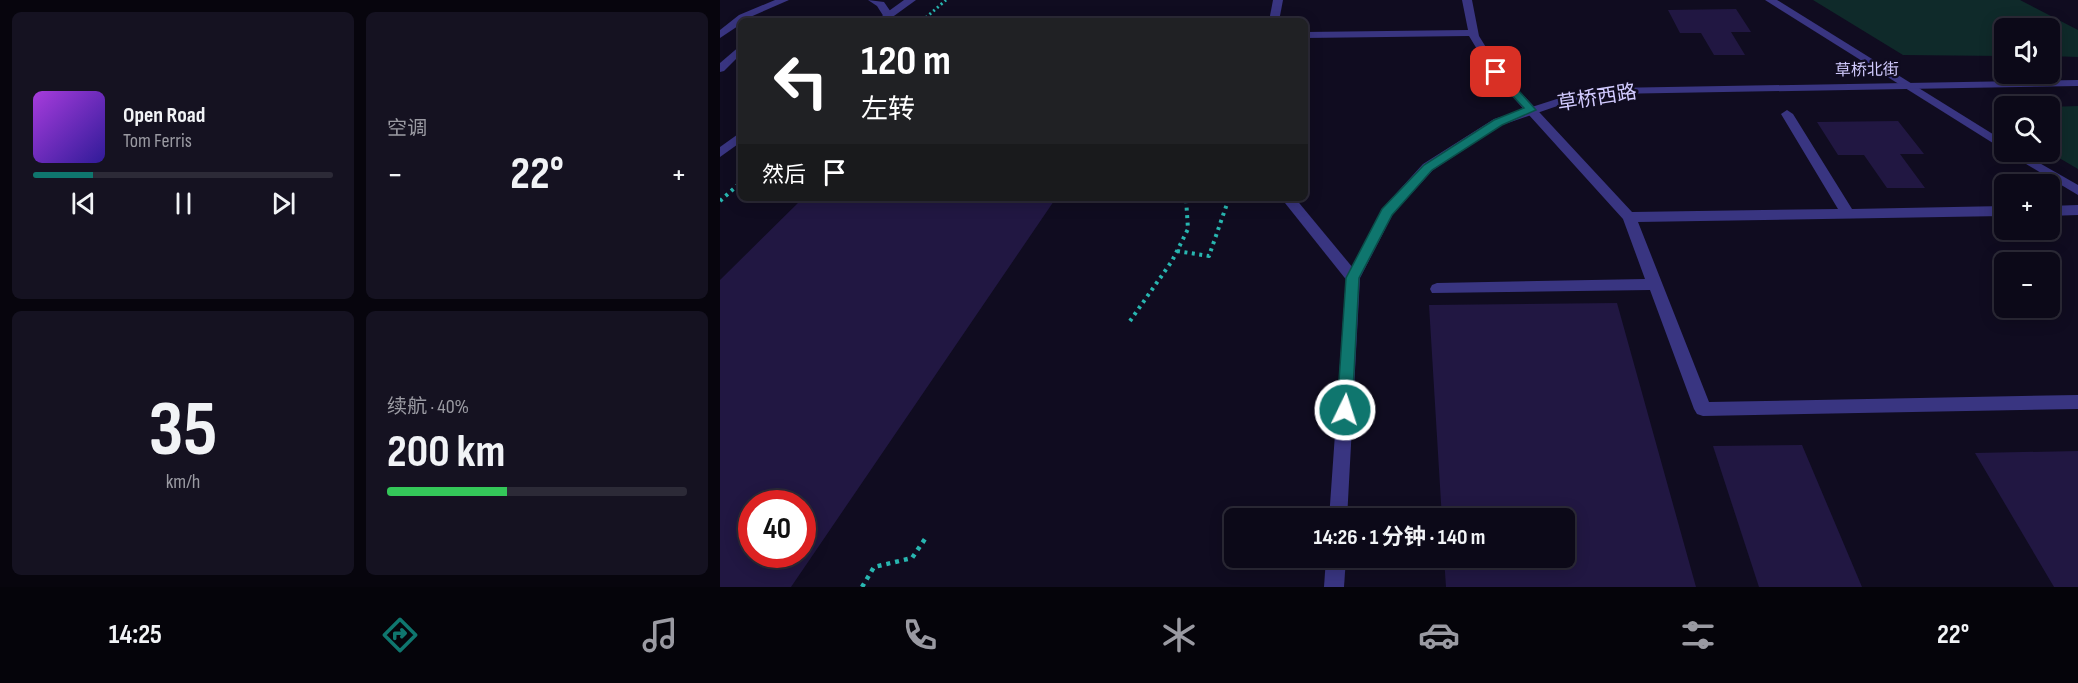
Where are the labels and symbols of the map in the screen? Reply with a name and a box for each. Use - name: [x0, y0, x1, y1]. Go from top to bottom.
- pin: [1470, 46, 1521, 97]
- street label: 草桥北街: [1835, 60, 1899, 81]
- street label: 草桥西路: [1556, 80, 1639, 116]
- position arrow: [1313, 378, 1377, 442]
- speed limit sign: 40: [738, 490, 816, 568]

